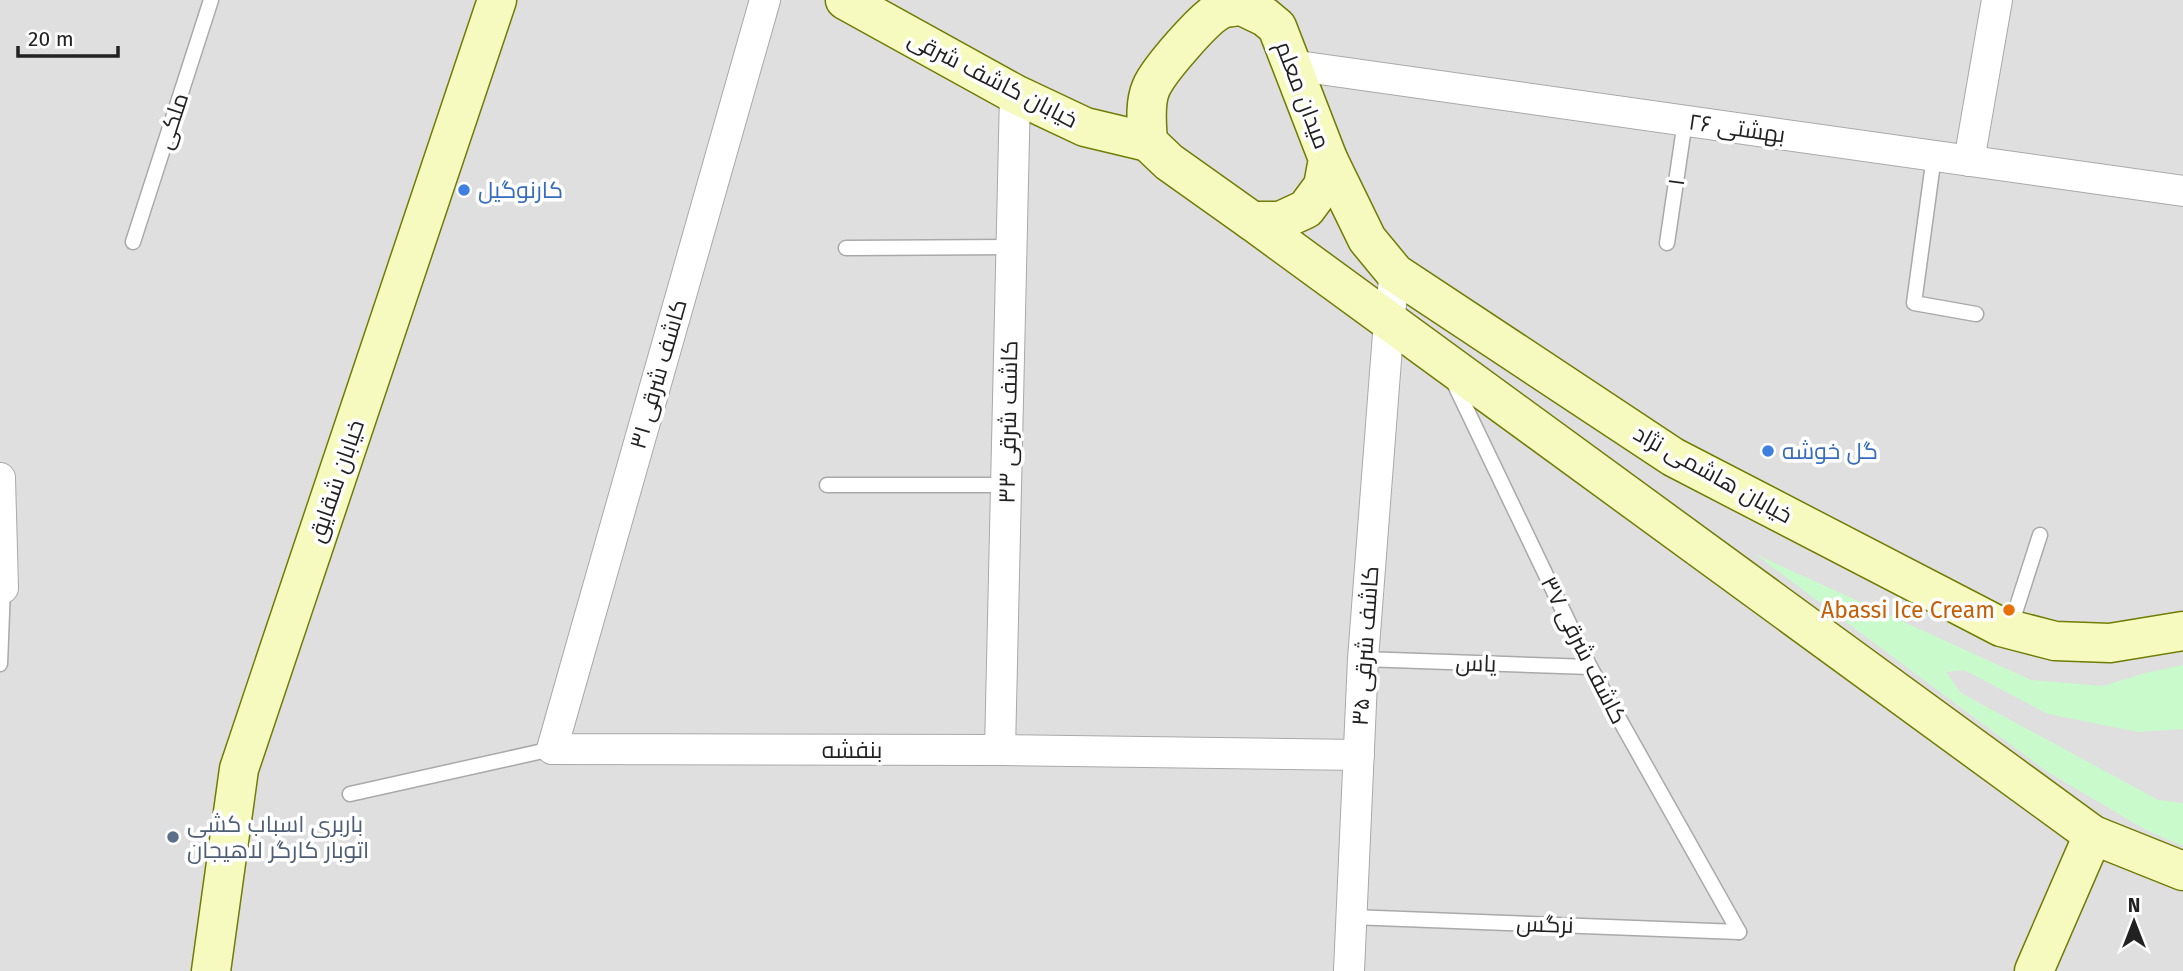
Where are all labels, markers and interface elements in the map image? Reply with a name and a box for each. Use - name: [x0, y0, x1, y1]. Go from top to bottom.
- scale bar: [18, 14, 117, 58]
- street label: خیابان کاشف شرقی: [904, 24, 1082, 134]
- text: 20 m: [28, 26, 74, 52]
- street label: میدان معلم: [1268, 37, 1336, 154]
- street label: ملکی: [150, 89, 194, 153]
- street label: بهشتی ۲۶: [1687, 107, 1787, 149]
- place label: کارنوگیل: [478, 176, 563, 204]
- street label: ۱: [1662, 177, 1690, 187]
- marker: کارنوگیل: [456, 182, 472, 198]
- street label: کاشف شرقی ۳۱: [623, 296, 693, 452]
- street label: کاشف شرقی ۳۳: [993, 340, 1023, 504]
- street label: خیابان شقایق: [302, 416, 370, 546]
- street label: خیابان هاشمی نژاد: [1629, 419, 1797, 529]
- place label: گل خوشه: [1782, 437, 1878, 465]
- marker: گل خوشه: [1760, 443, 1776, 459]
- street label: کاشف شرقی ۳۵: [1345, 565, 1385, 727]
- street label: کاشف شرقی ۳۷: [1535, 572, 1633, 728]
- place label: Abassi Ice Cream: [1821, 596, 1995, 624]
- marker: Abassi Ice Cream: [2001, 602, 2017, 618]
- street label: یاس: [1455, 648, 1497, 678]
- street label: بنفشه: [822, 736, 882, 764]
- place label: باربری اسباب کشی اتوبار کارگر لاهیجان: [187, 810, 369, 864]
- marker: باربری اسباب کشی اتوبار کارگر لاهیجان: [165, 829, 181, 845]
- north arrow: [2099, 887, 2169, 957]
- text: N: [2128, 894, 2140, 917]
- street label: نرگس: [1516, 909, 1574, 939]

